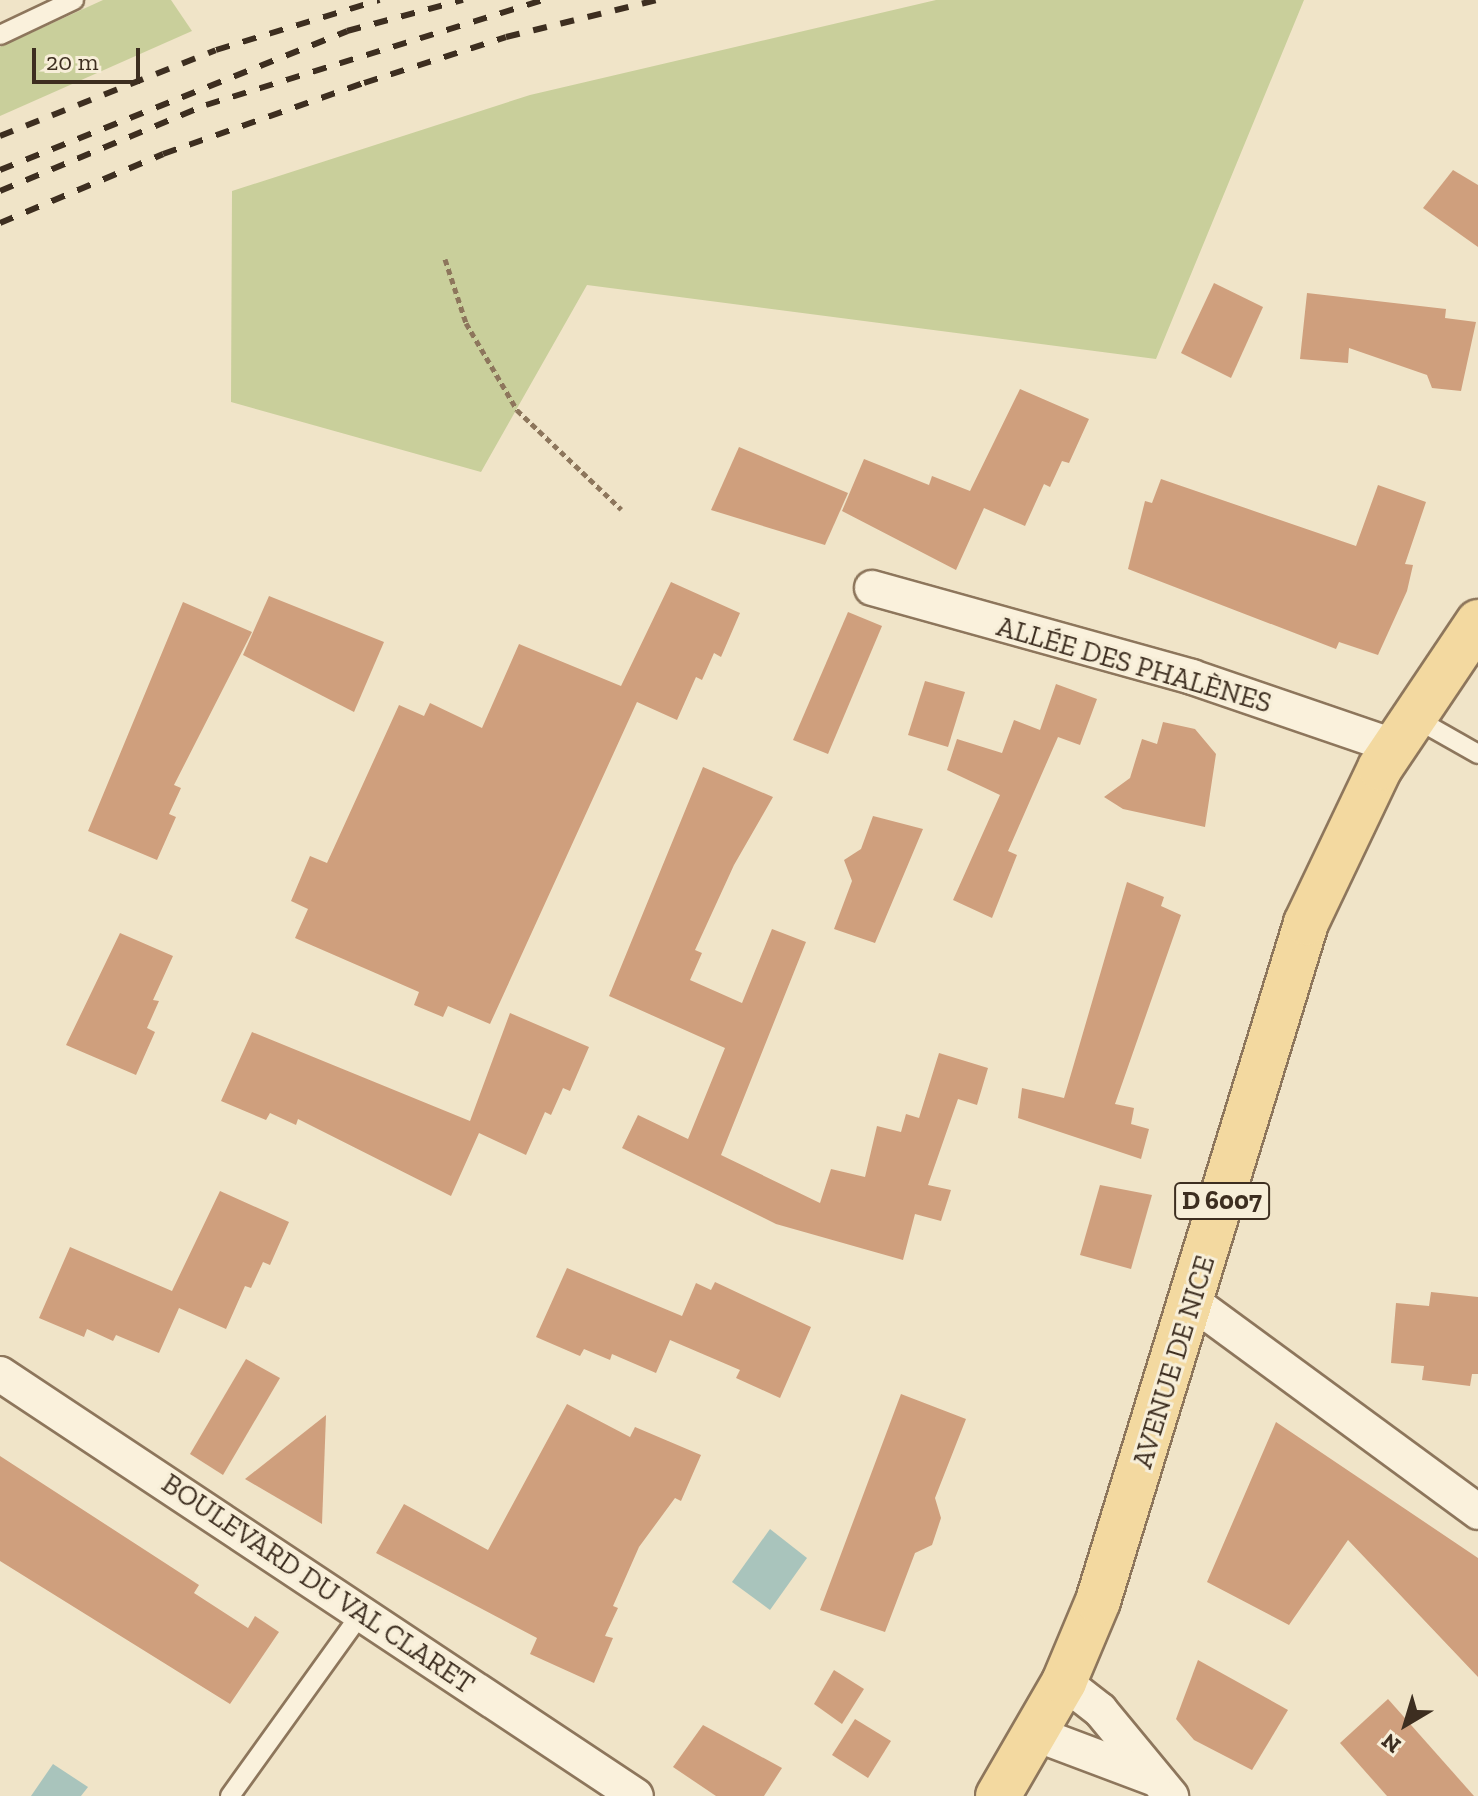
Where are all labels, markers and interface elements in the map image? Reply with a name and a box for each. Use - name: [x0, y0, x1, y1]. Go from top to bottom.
- scale bar: [36, 32, 144, 82]
- text: 20 m: [46, 47, 98, 76]
- street label: ALLÉE DES PHALÈNES: [993, 610, 1275, 720]
- road number: D 6007: [1174, 1179, 1270, 1223]
- street label: AVENUE DE NICE: [1126, 1252, 1222, 1472]
- street label: BOULEVARD DU VAL CLARET: [155, 1466, 481, 1702]
- north arrow: [1366, 1684, 1446, 1764]
- text: N: [1376, 1728, 1406, 1759]

